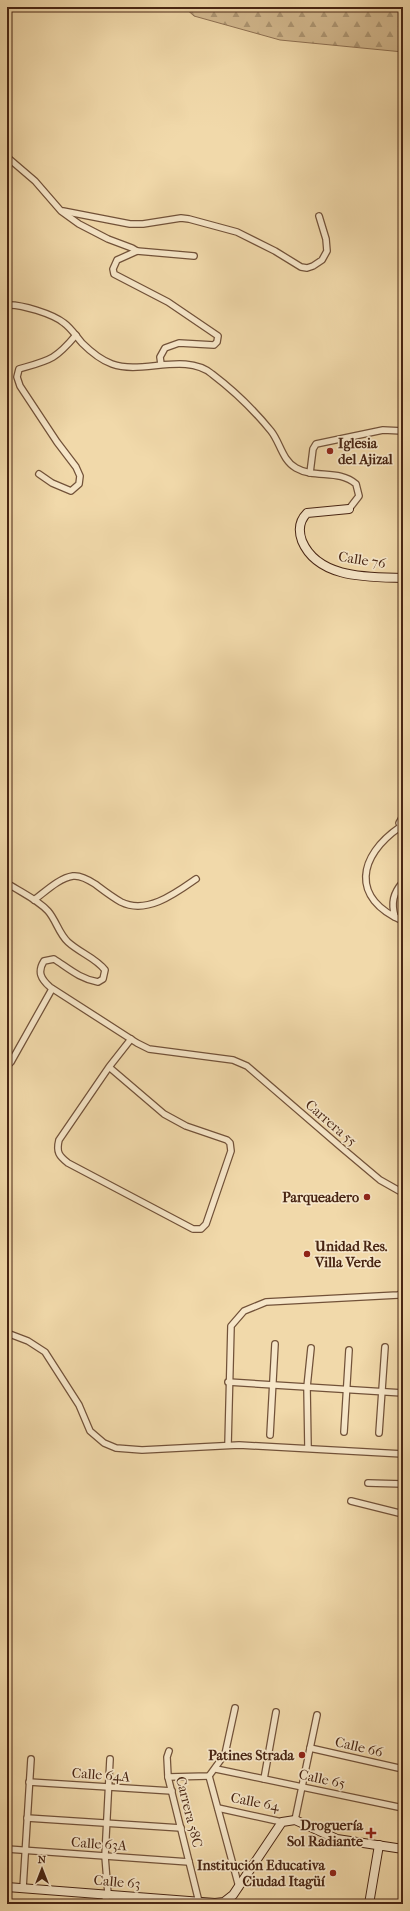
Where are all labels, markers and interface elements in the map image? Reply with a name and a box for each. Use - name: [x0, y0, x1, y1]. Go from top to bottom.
- place label: Iglesia del Ajizal: [338, 435, 393, 468]
- marker: Iglesia del Ajizal: [325, 446, 335, 456]
- street label: Calle 76: [337, 548, 387, 572]
- street label: Carrera 55: [302, 1096, 360, 1150]
- place label: Parqueadero: [282, 1189, 359, 1206]
- marker: Parqueadero: [362, 1192, 372, 1202]
- place label: Unidad Res. Villa Verde: [314, 1238, 388, 1271]
- marker: Unidad Res. Villa Verde: [302, 1249, 312, 1259]
- street label: Calle 66: [333, 1733, 385, 1761]
- place label: Patines Strada: [208, 1747, 295, 1764]
- marker: Patines Strada: [297, 1750, 307, 1760]
- street label: Calle 64A: [71, 1764, 132, 1786]
- street label: Calle 65: [297, 1766, 347, 1792]
- street label: Carrera 58C: [172, 1775, 206, 1849]
- street label: Calle 64: [229, 1789, 282, 1815]
- place label: Droguería Sol Radiante: [287, 1817, 364, 1850]
- marker: Droguería Sol Radiante: [366, 1828, 376, 1838]
- street label: Calle 63A: [71, 1834, 128, 1854]
- north arrow: [22, 1849, 62, 1889]
- text: N: [38, 1853, 47, 1866]
- place label: Institución Educativa Ciudad Itagüí: [197, 1857, 326, 1890]
- marker: Institución Educativa Ciudad Itagüí: [328, 1868, 338, 1878]
- street label: Calle 63: [93, 1871, 141, 1893]

